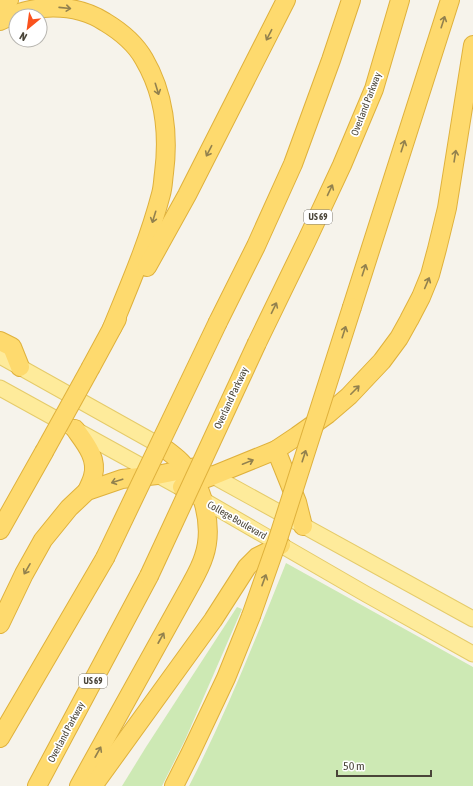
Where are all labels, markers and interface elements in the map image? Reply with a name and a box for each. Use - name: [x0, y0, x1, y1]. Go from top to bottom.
- one-way arrow: [58, 5, 71, 12]
- north arrow: [8, 8, 48, 48]
- one-way arrow: [440, 16, 447, 29]
- one-way arrow: [264, 29, 272, 41]
- text: N: [17, 30, 29, 44]
- street label: Overland Parkway: [349, 71, 383, 137]
- one-way arrow: [154, 82, 161, 95]
- one-way arrow: [400, 140, 408, 152]
- one-way arrow: [205, 144, 213, 156]
- one-way arrow: [452, 150, 460, 163]
- one-way arrow: [327, 185, 334, 197]
- one-way arrow: [150, 210, 157, 223]
- road number: US 69: [304, 210, 332, 224]
- one-way arrow: [361, 263, 368, 276]
- one-way arrow: [424, 277, 431, 289]
- one-way arrow: [271, 302, 278, 314]
- one-way arrow: [341, 326, 348, 339]
- street label: Overland Parkway: [212, 365, 250, 431]
- one-way arrow: [350, 385, 360, 395]
- one-way arrow: [301, 451, 309, 463]
- one-way arrow: [242, 457, 254, 465]
- one-way arrow: [110, 478, 123, 485]
- street label: College Boulevard: [205, 499, 269, 542]
- one-way arrow: [23, 563, 30, 575]
- one-way arrow: [261, 573, 268, 586]
- one-way arrow: [158, 633, 165, 645]
- road number: US 69: [79, 674, 107, 688]
- street label: Overland Parkway: [45, 700, 87, 764]
- one-way arrow: [94, 746, 102, 758]
- scale bar: [337, 752, 431, 778]
- text: 50 m: [343, 759, 365, 773]

